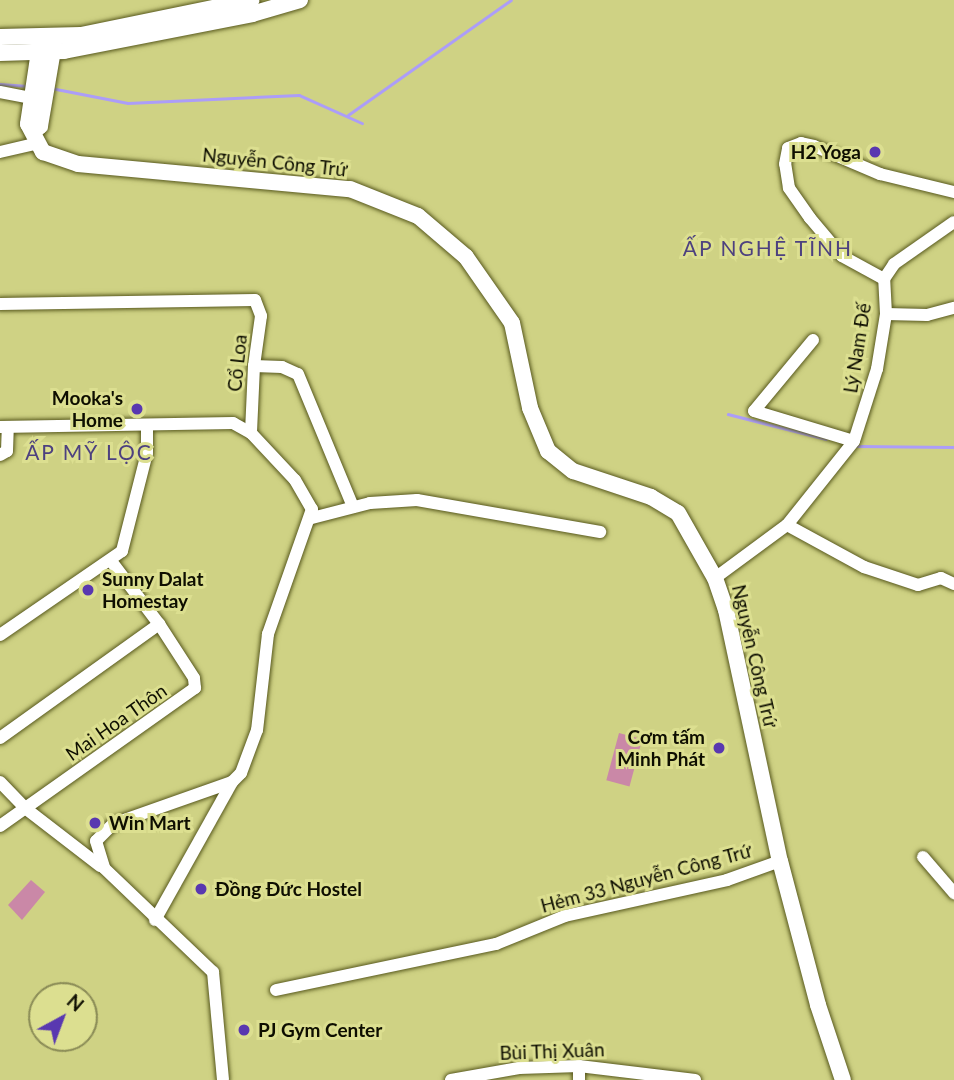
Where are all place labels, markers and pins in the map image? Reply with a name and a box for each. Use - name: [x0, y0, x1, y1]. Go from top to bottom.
- place label: H2 Yoga: [790, 141, 861, 163]
- marker: H2 Yoga: [867, 144, 883, 160]
- place label: Mooka's Home: [52, 387, 123, 431]
- marker: Mooka's Home: [129, 401, 145, 417]
- place label: Sunny Dalat Homestay: [102, 568, 204, 612]
- marker: Sunny Dalat Homestay: [80, 582, 96, 598]
- place label: Cơm tấm Minh Phát: [617, 726, 705, 770]
- marker: Cơm tấm Minh Phát: [711, 740, 727, 756]
- place label: Win Mart: [109, 812, 191, 834]
- marker: Win Mart: [87, 815, 103, 831]
- place label: Đồng Đức Hostel: [215, 878, 362, 900]
- marker: Đồng Đức Hostel: [193, 881, 209, 897]
- place label: PJ Gym Center: [258, 1019, 382, 1041]
- marker: PJ Gym Center: [236, 1022, 252, 1038]

